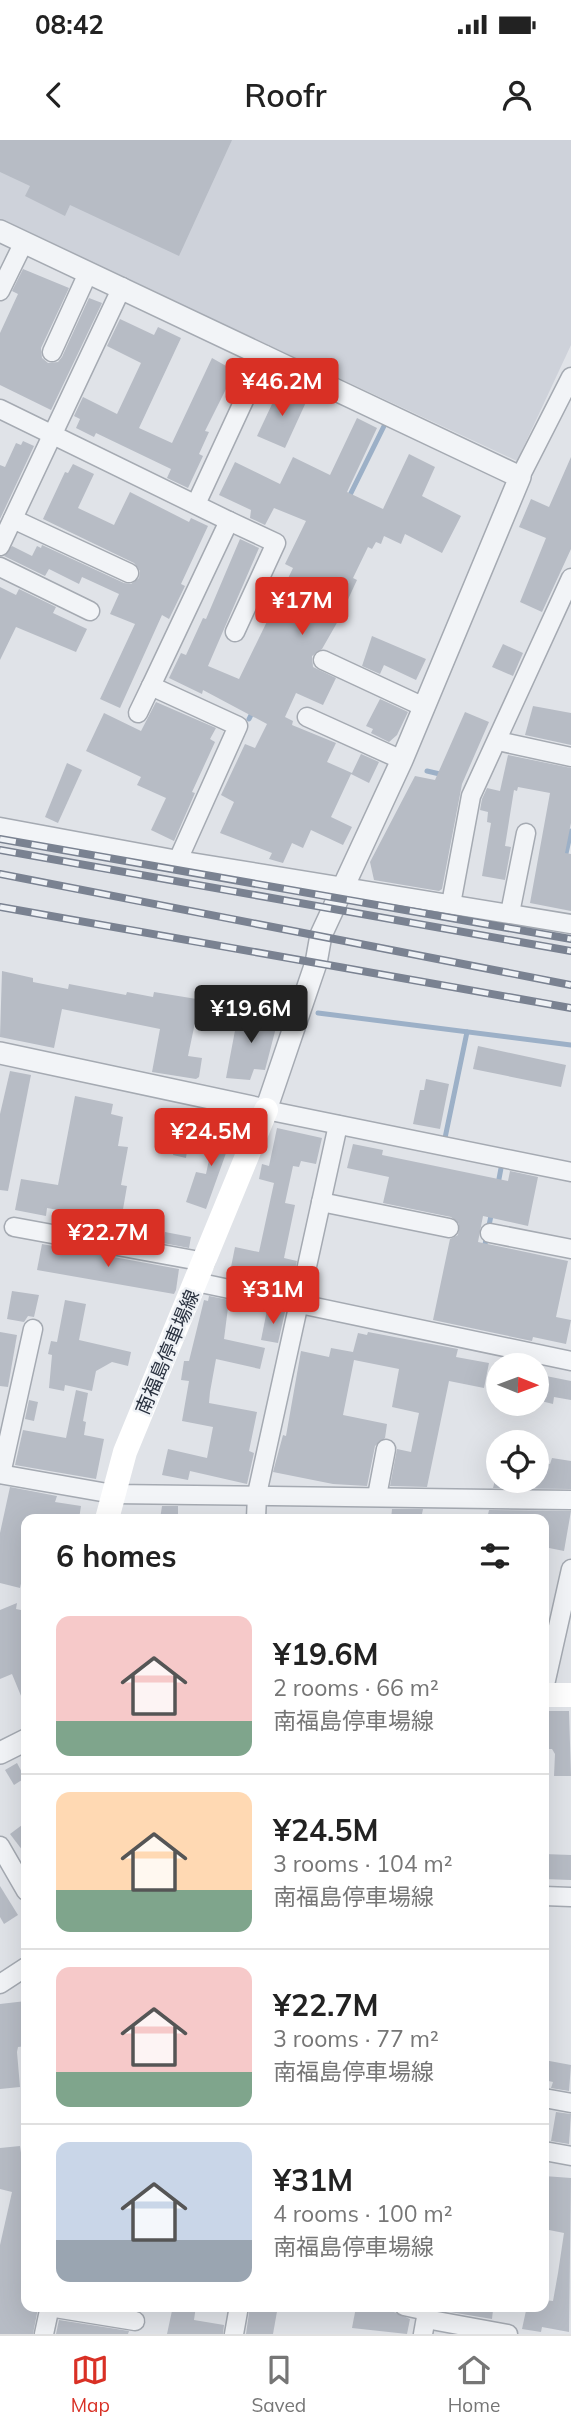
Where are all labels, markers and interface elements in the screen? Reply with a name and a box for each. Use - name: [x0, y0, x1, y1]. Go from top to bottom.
- text: 08:42: [35, 8, 104, 41]
- text: Roofr: [244, 75, 327, 115]
- icon: back: [35, 76, 73, 114]
- icon: person: [498, 76, 536, 114]
- pin: ¥46.2M: [225, 358, 339, 418]
- text: ¥46.2M: [242, 366, 322, 395]
- pin: ¥17M: [261, 578, 343, 637]
- text: ¥17M: [271, 585, 333, 614]
- pin: ¥19.6M: [194, 986, 308, 1045]
- text: ¥19.6M: [211, 993, 291, 1022]
- pin: ¥24.5M: [154, 1108, 268, 1168]
- text: ¥24.5M: [171, 1116, 251, 1145]
- pin: ¥22.7M: [51, 1210, 165, 1269]
- text: ¥22.7M: [68, 1217, 148, 1246]
- pin: ¥31M: [232, 1266, 314, 1326]
- text: ¥31M: [242, 1274, 304, 1303]
- street label: 南福島停車場線: [130, 1286, 204, 1418]
- north arrow: [486, 1353, 550, 1416]
- map controls: [486, 1353, 549, 1493]
- button: locate: [486, 1430, 549, 1493]
- text: 6 homes: [56, 1537, 177, 1575]
- icon: filters: [476, 1537, 514, 1575]
- text: ¥19.6M: [273, 1635, 379, 1673]
- icon: home: [112, 1644, 196, 1728]
- text: 2 rooms · 66 m²: [273, 1673, 439, 1702]
- text: 南福島停車場線: [273, 1706, 434, 1735]
- text: ¥24.5M: [273, 1811, 379, 1849]
- icon: home: [112, 1820, 196, 1904]
- text: 3 rooms · 104 m²: [273, 1849, 453, 1878]
- text: 南福島停車場線: [273, 1882, 434, 1911]
- text: ¥22.7M: [273, 1986, 379, 2024]
- icon: home: [112, 1995, 196, 2079]
- text: 3 rooms · 77 m²: [273, 2024, 439, 2053]
- text: 南福島停車場線: [273, 2057, 434, 2086]
- text: ¥31M: [273, 2161, 353, 2199]
- icon: home: [112, 2170, 196, 2254]
- text: 4 rooms · 100 m²: [273, 2199, 453, 2228]
- text: 南福島停車場線: [273, 2232, 434, 2261]
- tab: Map: [71, 2351, 110, 2417]
- tab: Saved: [251, 2351, 306, 2417]
- tab: Home: [448, 2351, 500, 2417]

